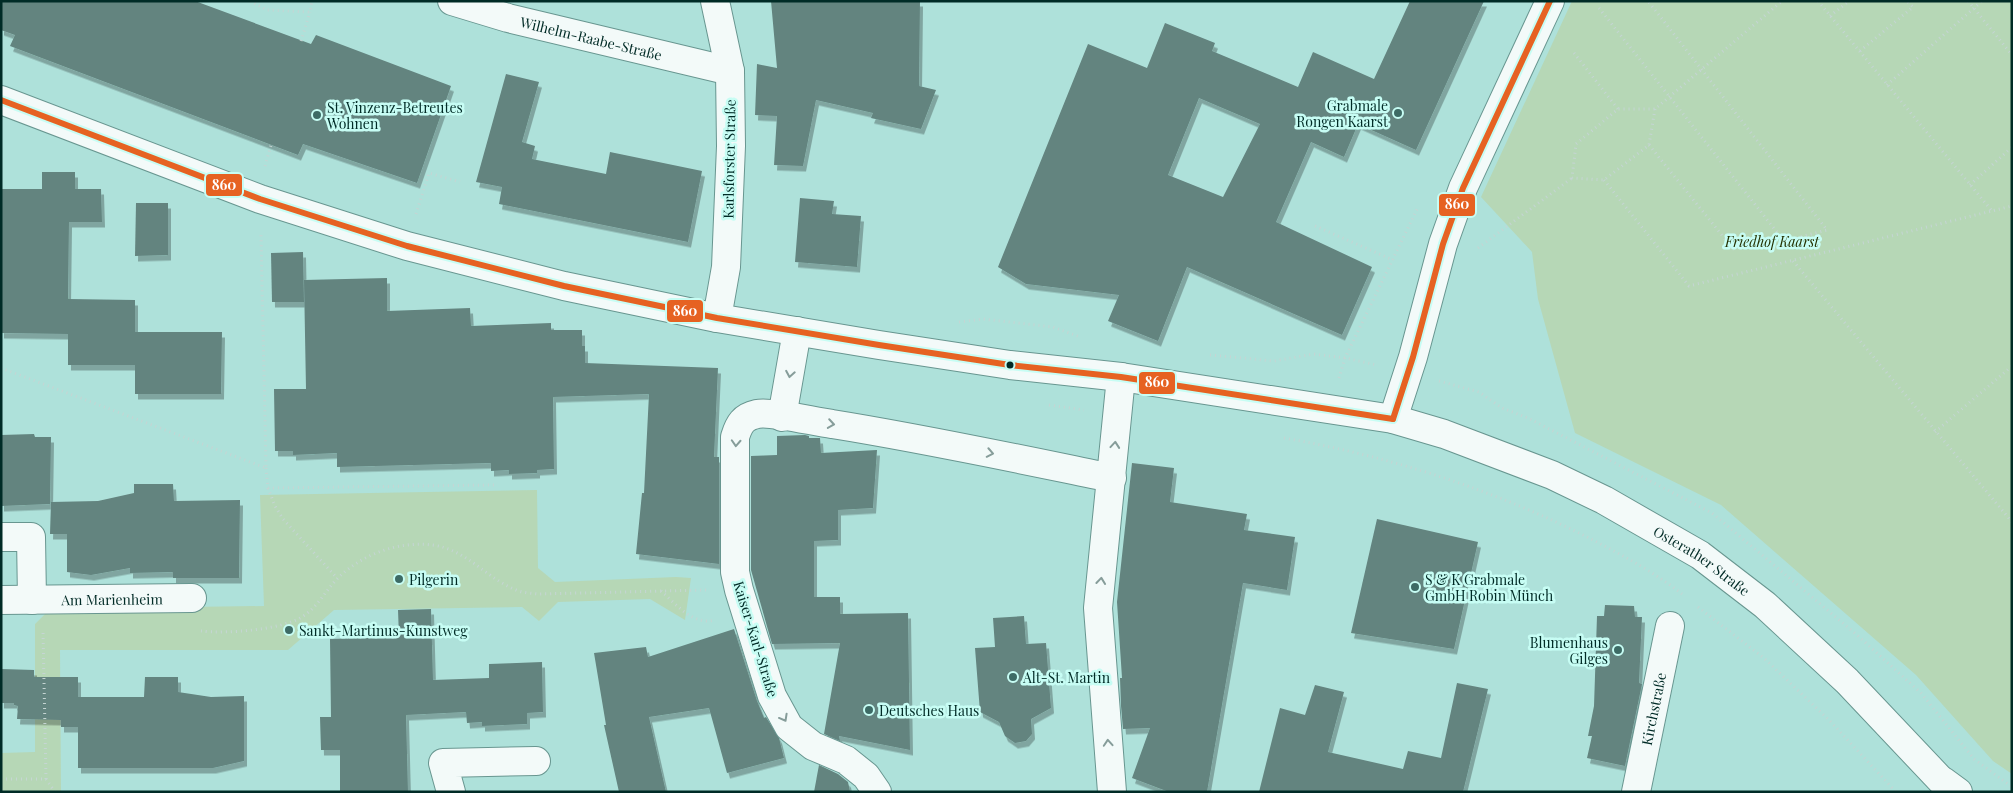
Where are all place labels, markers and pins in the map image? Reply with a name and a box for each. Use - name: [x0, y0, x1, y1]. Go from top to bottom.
- place label: Grabmale Rongen Kaarst: [1296, 96, 1389, 131]
- place label: St. Vinzenz-Betreutes Wohnen: [326, 98, 463, 133]
- marker: Grabmale Rongen Kaarst: [1392, 107, 1404, 119]
- marker: St. Vinzenz-Betreutes Wohnen: [311, 109, 323, 121]
- unlabelled marker: [1005, 360, 1015, 370]
- place label: Pilgerin: [409, 570, 459, 589]
- place label: S & K Grabmale GmbH Robin Münch: [1425, 570, 1554, 605]
- marker: Pilgerin: [393, 573, 405, 585]
- marker: S & K Grabmale GmbH Robin Münch: [1409, 581, 1421, 593]
- place label: Sankt-Martinus-Kunstweg: [299, 621, 468, 640]
- marker: Sankt-Martinus-Kunstweg: [283, 624, 295, 636]
- place label: Blumenhaus Gilges: [1530, 633, 1608, 668]
- marker: Blumenhaus Gilges: [1612, 644, 1624, 656]
- place label: Alt-St. Martin: [1022, 668, 1111, 687]
- marker: Alt-St. Martin: [1007, 671, 1019, 683]
- place label: Deutsches Haus: [879, 701, 979, 720]
- marker: Deutsches Haus: [863, 704, 875, 716]

